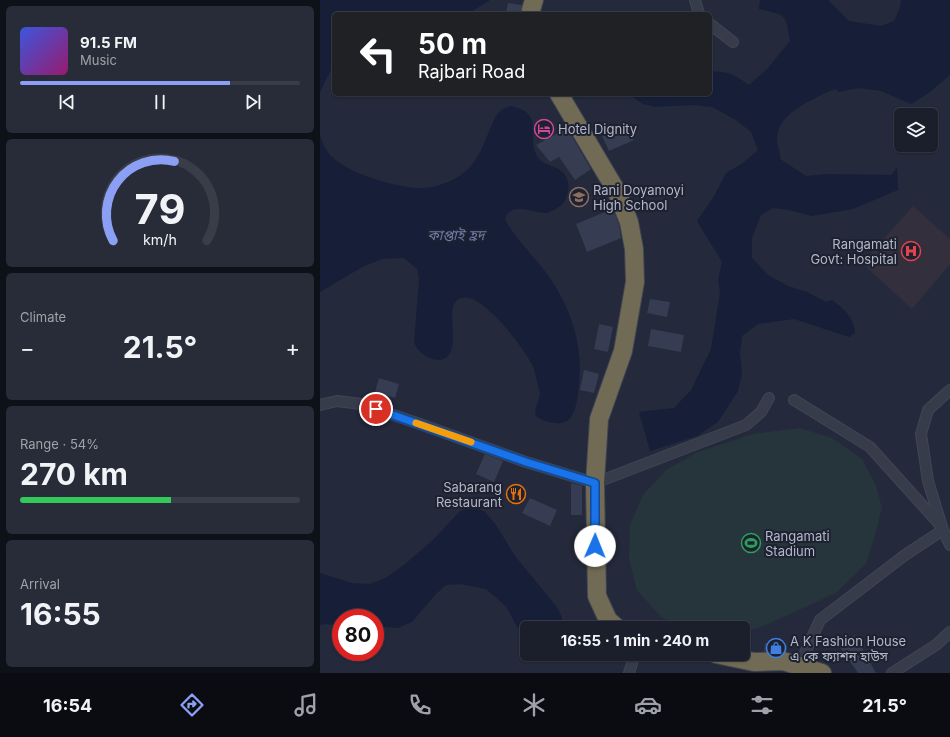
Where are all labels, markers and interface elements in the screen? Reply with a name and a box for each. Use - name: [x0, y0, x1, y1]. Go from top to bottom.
- text: 50 m: [418, 27, 487, 61]
- icon: left: [352, 28, 404, 80]
- text: 91.5 FM: [80, 33, 137, 52]
- text: Music: [80, 52, 117, 68]
- text: Rajbari Road: [418, 61, 525, 82]
- icon: previous: [56, 91, 78, 113]
- icon: pause: [149, 91, 171, 113]
- icon: next: [242, 91, 264, 113]
- map controls: [894, 108, 938, 152]
- button: layers: [894, 108, 938, 152]
- hotel icon: Hotel Dignity: [533, 118, 555, 140]
- place label: Hotel Dignity: [558, 121, 637, 137]
- place label: Rani Doyamoyi High School: [593, 182, 684, 213]
- text: 79: [135, 184, 185, 234]
- school or university icon: Rani Doyamoyi High School: [568, 186, 590, 208]
- water label: কাপ্তাই হ্রদ: [427, 226, 488, 243]
- text: km/h: [143, 231, 177, 248]
- place label: Rangamati Govt: Hospital: [810, 236, 897, 267]
- hospital icon: Rangamati Govt: Hospital: [900, 240, 922, 262]
- text: Climate: [20, 309, 66, 325]
- text: 21.5°: [123, 329, 197, 365]
- text: −: [20, 335, 35, 361]
- text: +: [285, 335, 300, 361]
- pin: [359, 392, 393, 426]
- icon: arrive: [365, 398, 387, 420]
- text: Range · 54%: [20, 436, 99, 452]
- text: 270 km: [20, 456, 128, 492]
- place label: Sabarang Restaurant: [436, 479, 502, 510]
- restaurant icon: Sabarang Restaurant: [505, 483, 527, 505]
- position arrow: [574, 525, 616, 567]
- place label: Rangamati Stadium: [765, 528, 830, 559]
- sports icon: Rangamati Stadium: [740, 532, 762, 554]
- text: Arrival: [20, 576, 60, 592]
- text: 16:55: [20, 596, 101, 632]
- speed limit sign: 80: [332, 609, 384, 661]
- text: 16:55 · 1 min · 240 m: [561, 631, 709, 650]
- place label: A K Fashion House এ কে ফ্যাশন হাউস: [790, 633, 906, 664]
- shop icon: A K Fashion House এ কে ফ্যাশন হাউস: [765, 637, 787, 659]
- icon: directions: [178, 691, 206, 719]
- icon: music: [292, 691, 320, 719]
- icon: phone: [406, 691, 434, 719]
- icon: climate: [520, 691, 548, 719]
- icon: car: [634, 691, 662, 719]
- icon: filters: [748, 691, 776, 719]
- text: 16:54: [43, 695, 92, 716]
- text: 21.5°: [862, 695, 907, 716]

